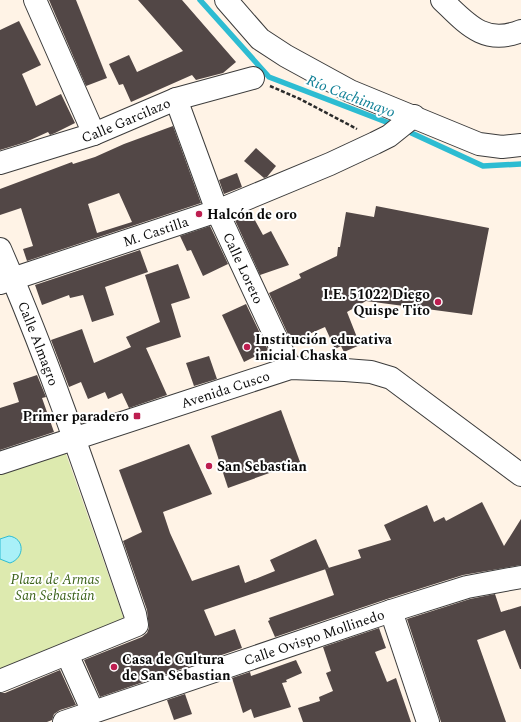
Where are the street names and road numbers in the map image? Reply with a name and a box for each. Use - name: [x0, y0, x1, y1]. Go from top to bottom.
- street label: Calle Garcilazo: [79, 93, 174, 148]
- street label: M. Castilla: [120, 211, 191, 252]
- street label: Calle Loreto: [217, 229, 269, 307]
- street label: Calle Almagro: [12, 298, 64, 389]
- street label: Avenida Cusco: [178, 365, 273, 414]
- street label: Calle Ovispo Mollinedo: [241, 604, 387, 671]

